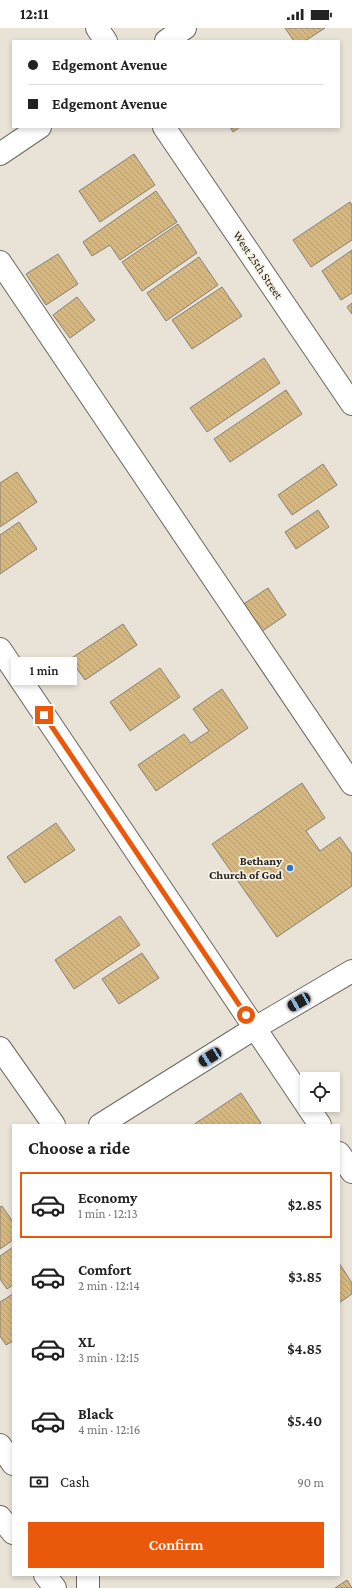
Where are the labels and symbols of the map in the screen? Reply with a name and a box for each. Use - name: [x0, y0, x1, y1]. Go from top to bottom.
- street label: West 25th Street: [230, 228, 286, 302]
- callout: 1 min: [11, 657, 77, 685]
- route end: [35, 706, 53, 724]
- place label: Bethany Church of God: [209, 854, 282, 882]
- marker: Bethany Church of God: [285, 863, 295, 873]
- car: [286, 991, 312, 1013]
- route start: [237, 1006, 255, 1024]
- car: [197, 1046, 223, 1068]

